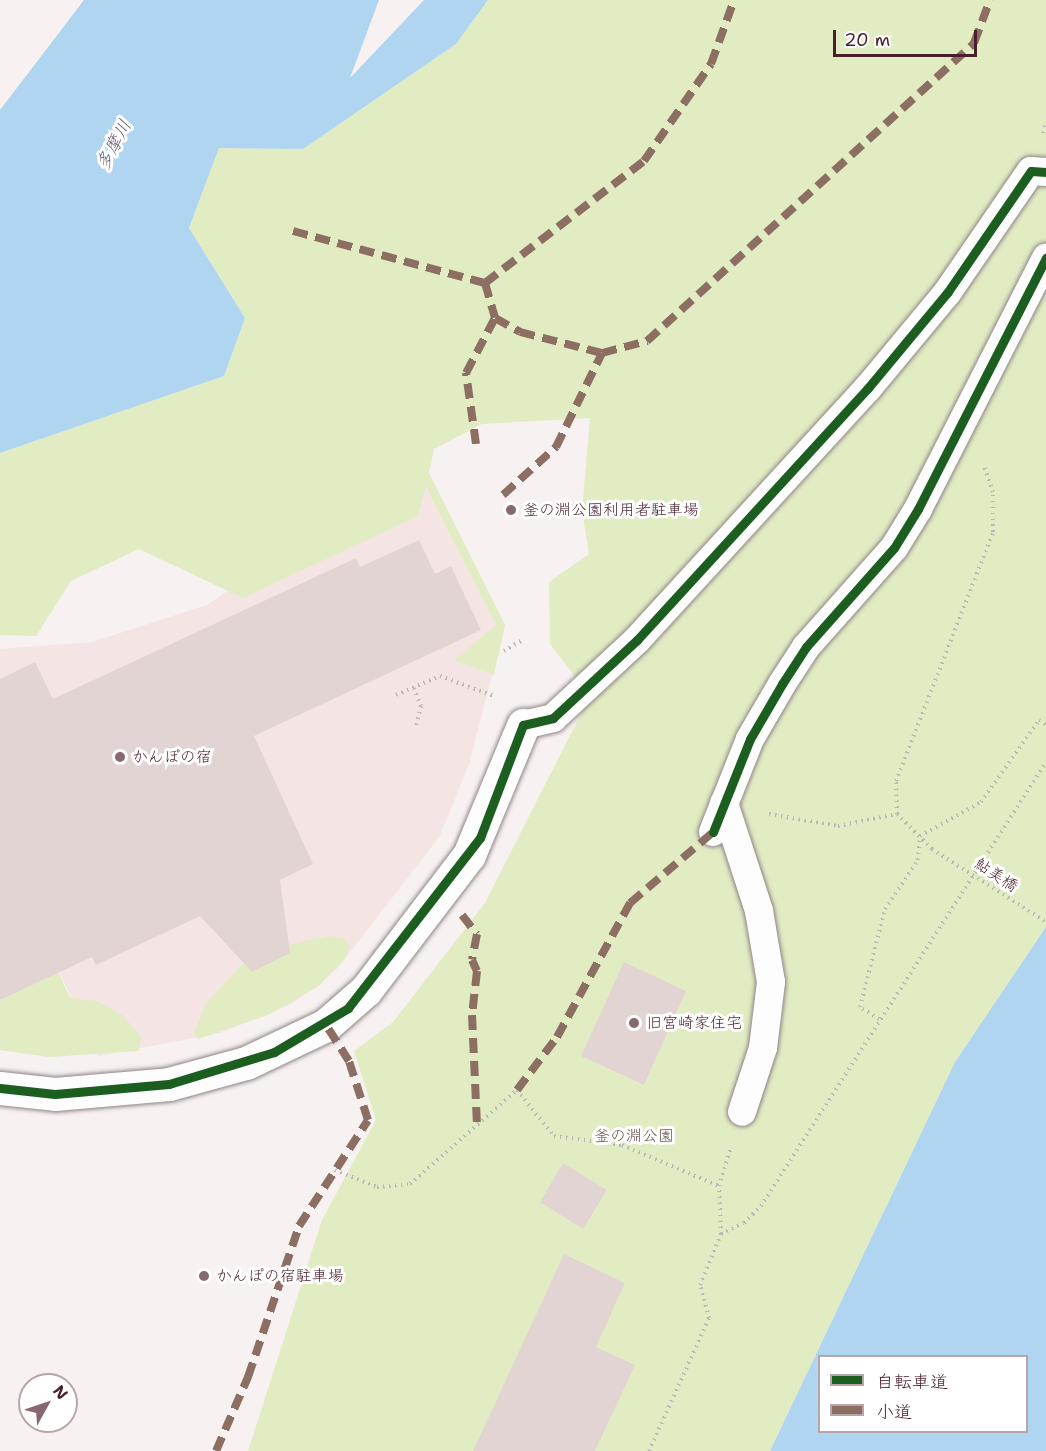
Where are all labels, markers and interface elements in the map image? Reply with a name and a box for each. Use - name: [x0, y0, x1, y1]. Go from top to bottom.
- scale bar: [836, 18, 980, 56]
- text: 20 m: [844, 28, 890, 52]
- water label: 多摩川: [92, 116, 136, 174]
- place label: 釜の淵公園利用者駐車場: [523, 500, 699, 520]
- marker: 釜の淵公園利用者駐車場: [504, 503, 518, 517]
- place label: かんぽの宿: [132, 747, 212, 767]
- marker: かんぽの宿: [113, 750, 127, 764]
- street label: 鮎美橋: [971, 854, 1021, 896]
- place label: 旧宮崎家住宅: [646, 1013, 742, 1033]
- marker: 旧宮崎家住宅: [627, 1016, 641, 1030]
- park label: 釜の淵公園: [594, 1126, 674, 1146]
- place label: かんぽの宿駐車場: [216, 1266, 344, 1286]
- marker: かんぽの宿駐車場: [197, 1269, 211, 1283]
- legend: [818, 1355, 1028, 1433]
- text: 自転車道: [876, 1370, 948, 1394]
- north arrow: [18, 1373, 78, 1433]
- text: N: [49, 1381, 73, 1404]
- text: 小道: [876, 1400, 912, 1424]

